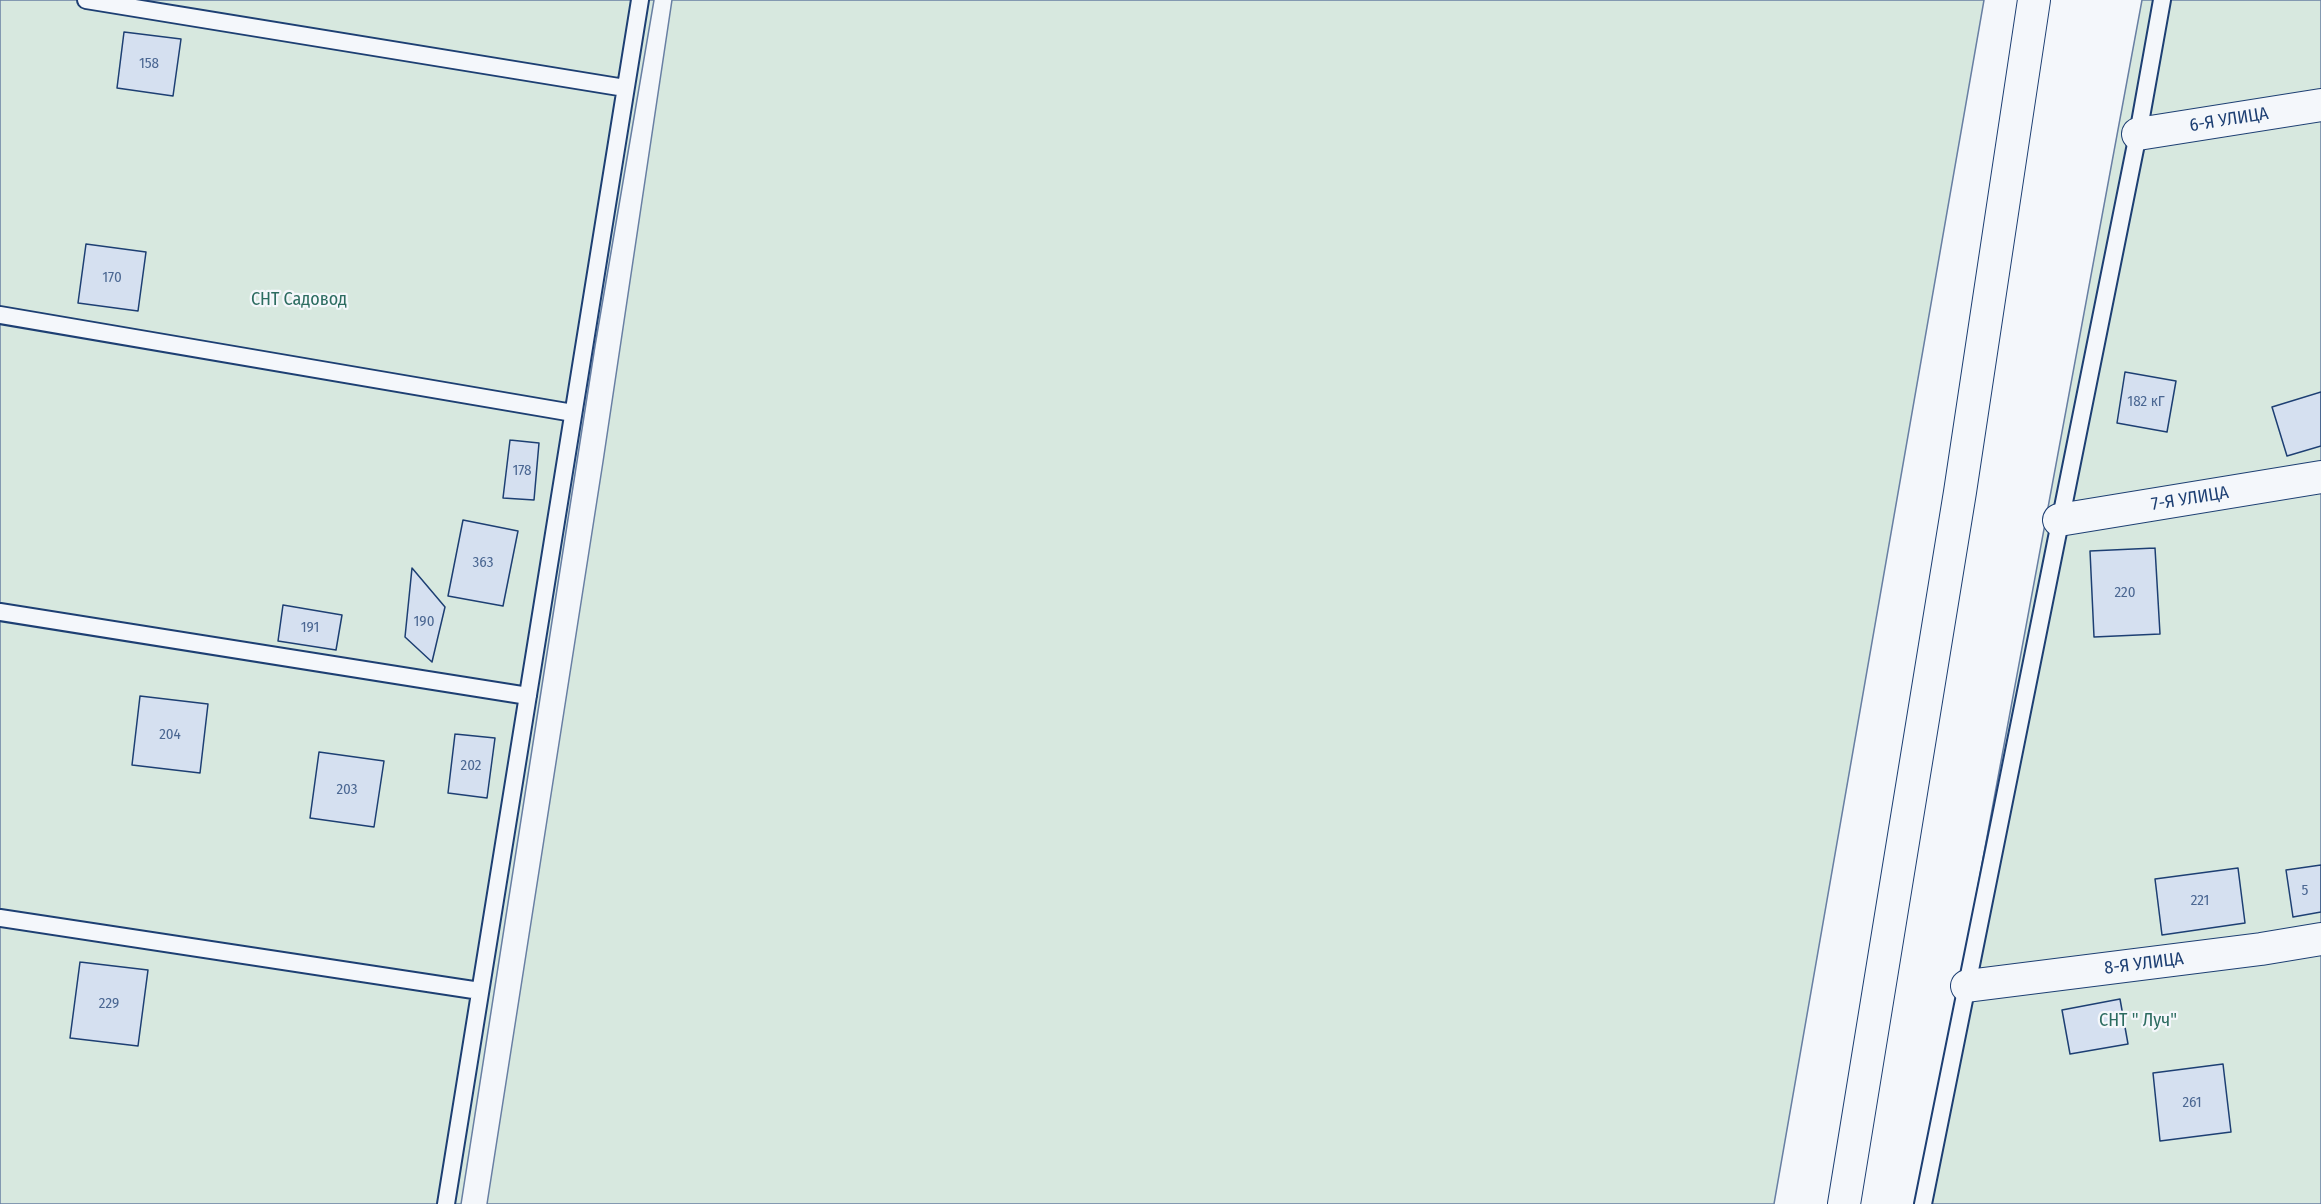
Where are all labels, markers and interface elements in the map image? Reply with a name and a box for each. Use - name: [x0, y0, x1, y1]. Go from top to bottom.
- house number: 158: [139, 55, 159, 73]
- street label: 6-Я УЛИЦА: [2188, 103, 2270, 137]
- house number: 170: [102, 269, 122, 287]
- park label: СНТ Садовод: [251, 289, 347, 311]
- house number: 182 кГ: [2127, 393, 2165, 411]
- house number: 178: [512, 462, 532, 480]
- street label: 7-Я УЛИЦА: [2150, 482, 2230, 516]
- house number: 363: [473, 554, 493, 572]
- house number: 220: [2114, 584, 2136, 602]
- house number: 190: [414, 613, 434, 631]
- house number: 191: [301, 619, 319, 637]
- house number: 204: [159, 726, 181, 744]
- house number: 202: [461, 757, 481, 775]
- house number: 203: [336, 781, 358, 799]
- house number: 5: [2302, 882, 2308, 900]
- house number: 221: [2191, 892, 2209, 910]
- street label: 8-Я УЛИЦА: [2103, 948, 2185, 980]
- house number: 229: [99, 995, 119, 1013]
- park label: СНТ " Луч": [2099, 1010, 2177, 1032]
- house number: 261: [2182, 1094, 2202, 1112]

